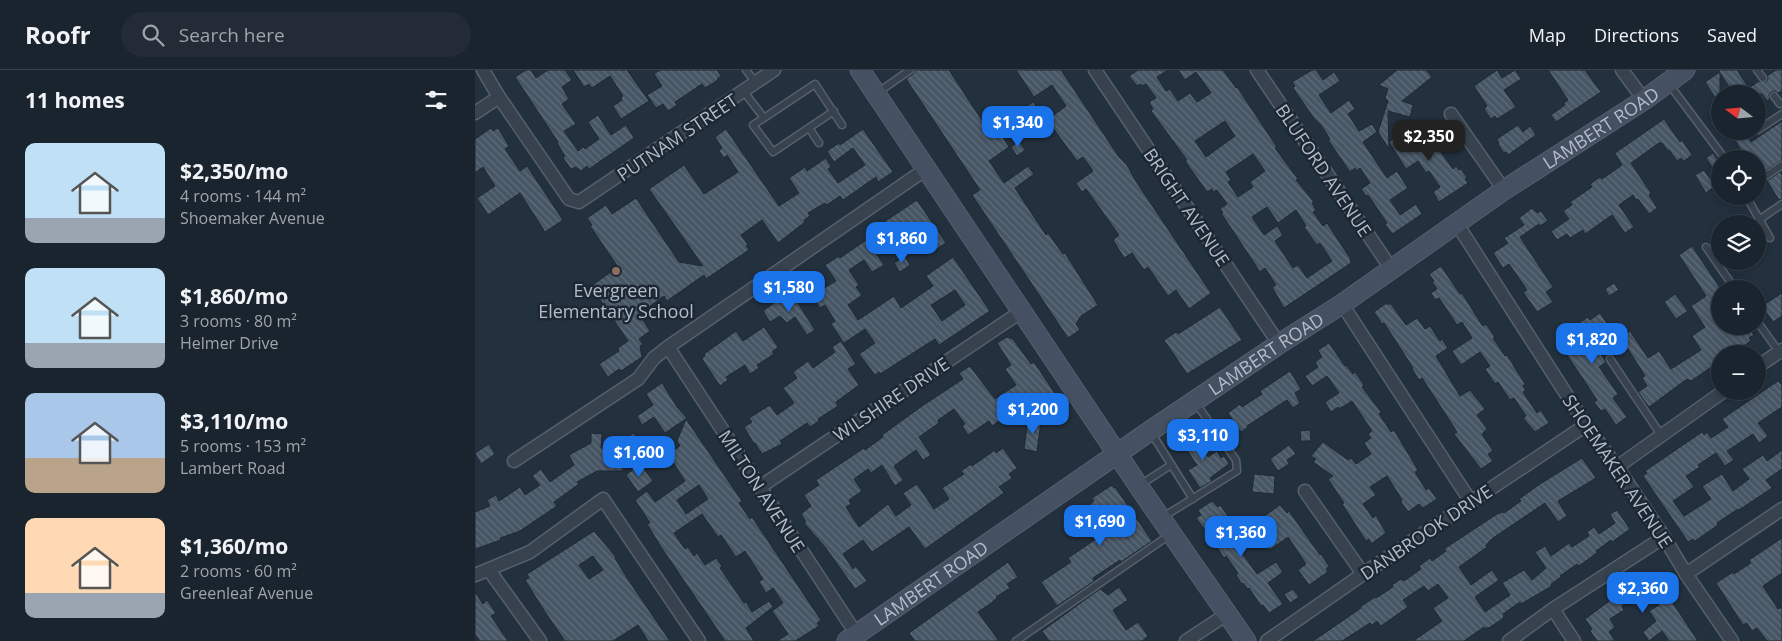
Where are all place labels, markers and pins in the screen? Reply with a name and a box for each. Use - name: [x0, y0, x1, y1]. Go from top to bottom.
- pin: $1,340: [977, 106, 1059, 148]
- pin: $2,350: [1388, 119, 1470, 162]
- pin: $1,860: [861, 222, 943, 264]
- marker: Evergreen Elementary School: [610, 265, 622, 277]
- pin: $1,580: [748, 270, 830, 313]
- place label: Evergreen Elementary School: [538, 278, 694, 323]
- pin: $1,820: [1551, 322, 1633, 365]
- pin: $1,200: [992, 392, 1074, 435]
- pin: $3,110: [1162, 418, 1244, 461]
- pin: $1,600: [598, 436, 680, 478]
- pin: $1,690: [1059, 504, 1141, 547]
- pin: $1,360: [1200, 516, 1282, 558]
- pin: $2,360: [1602, 572, 1684, 614]

